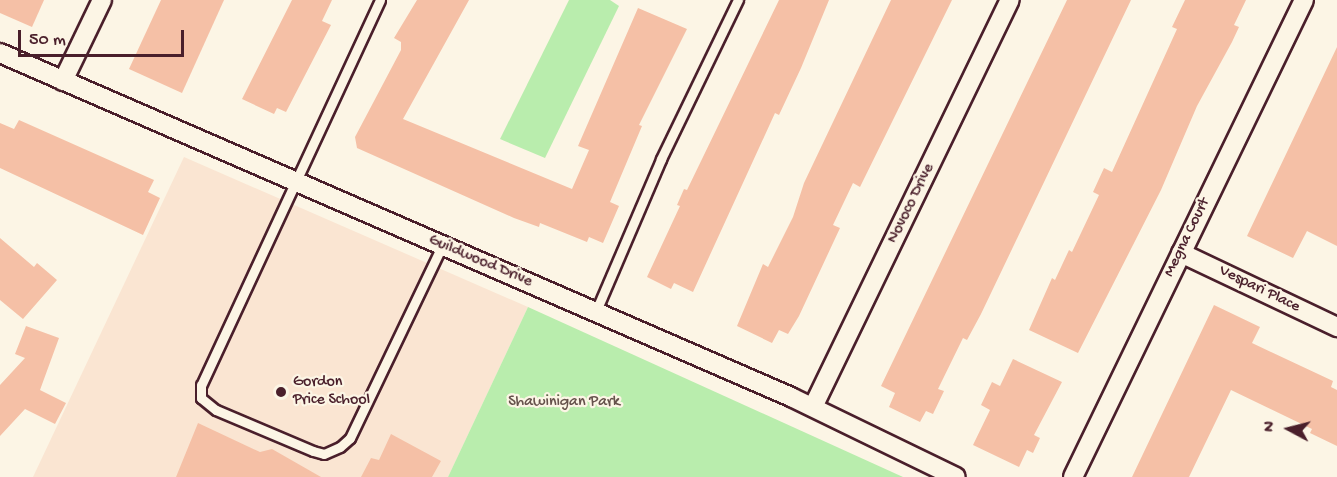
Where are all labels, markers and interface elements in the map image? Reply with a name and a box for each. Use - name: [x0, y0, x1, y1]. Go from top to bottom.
- scale bar: [21, 18, 188, 56]
- text: 50 m: [29, 30, 66, 51]
- street label: Novoco Drive: [884, 161, 940, 247]
- street label: Megna Court: [1161, 195, 1215, 281]
- street label: Guildwood Drive: [425, 231, 535, 293]
- street label: Vespari Place: [1215, 262, 1303, 318]
- place label: Gordon Price School: [293, 373, 370, 411]
- marker: Gordon Price School: [274, 385, 288, 399]
- park label: Shawinigan Park: [508, 393, 620, 413]
- north arrow: [1259, 399, 1319, 459]
- text: N: [1261, 420, 1281, 433]

